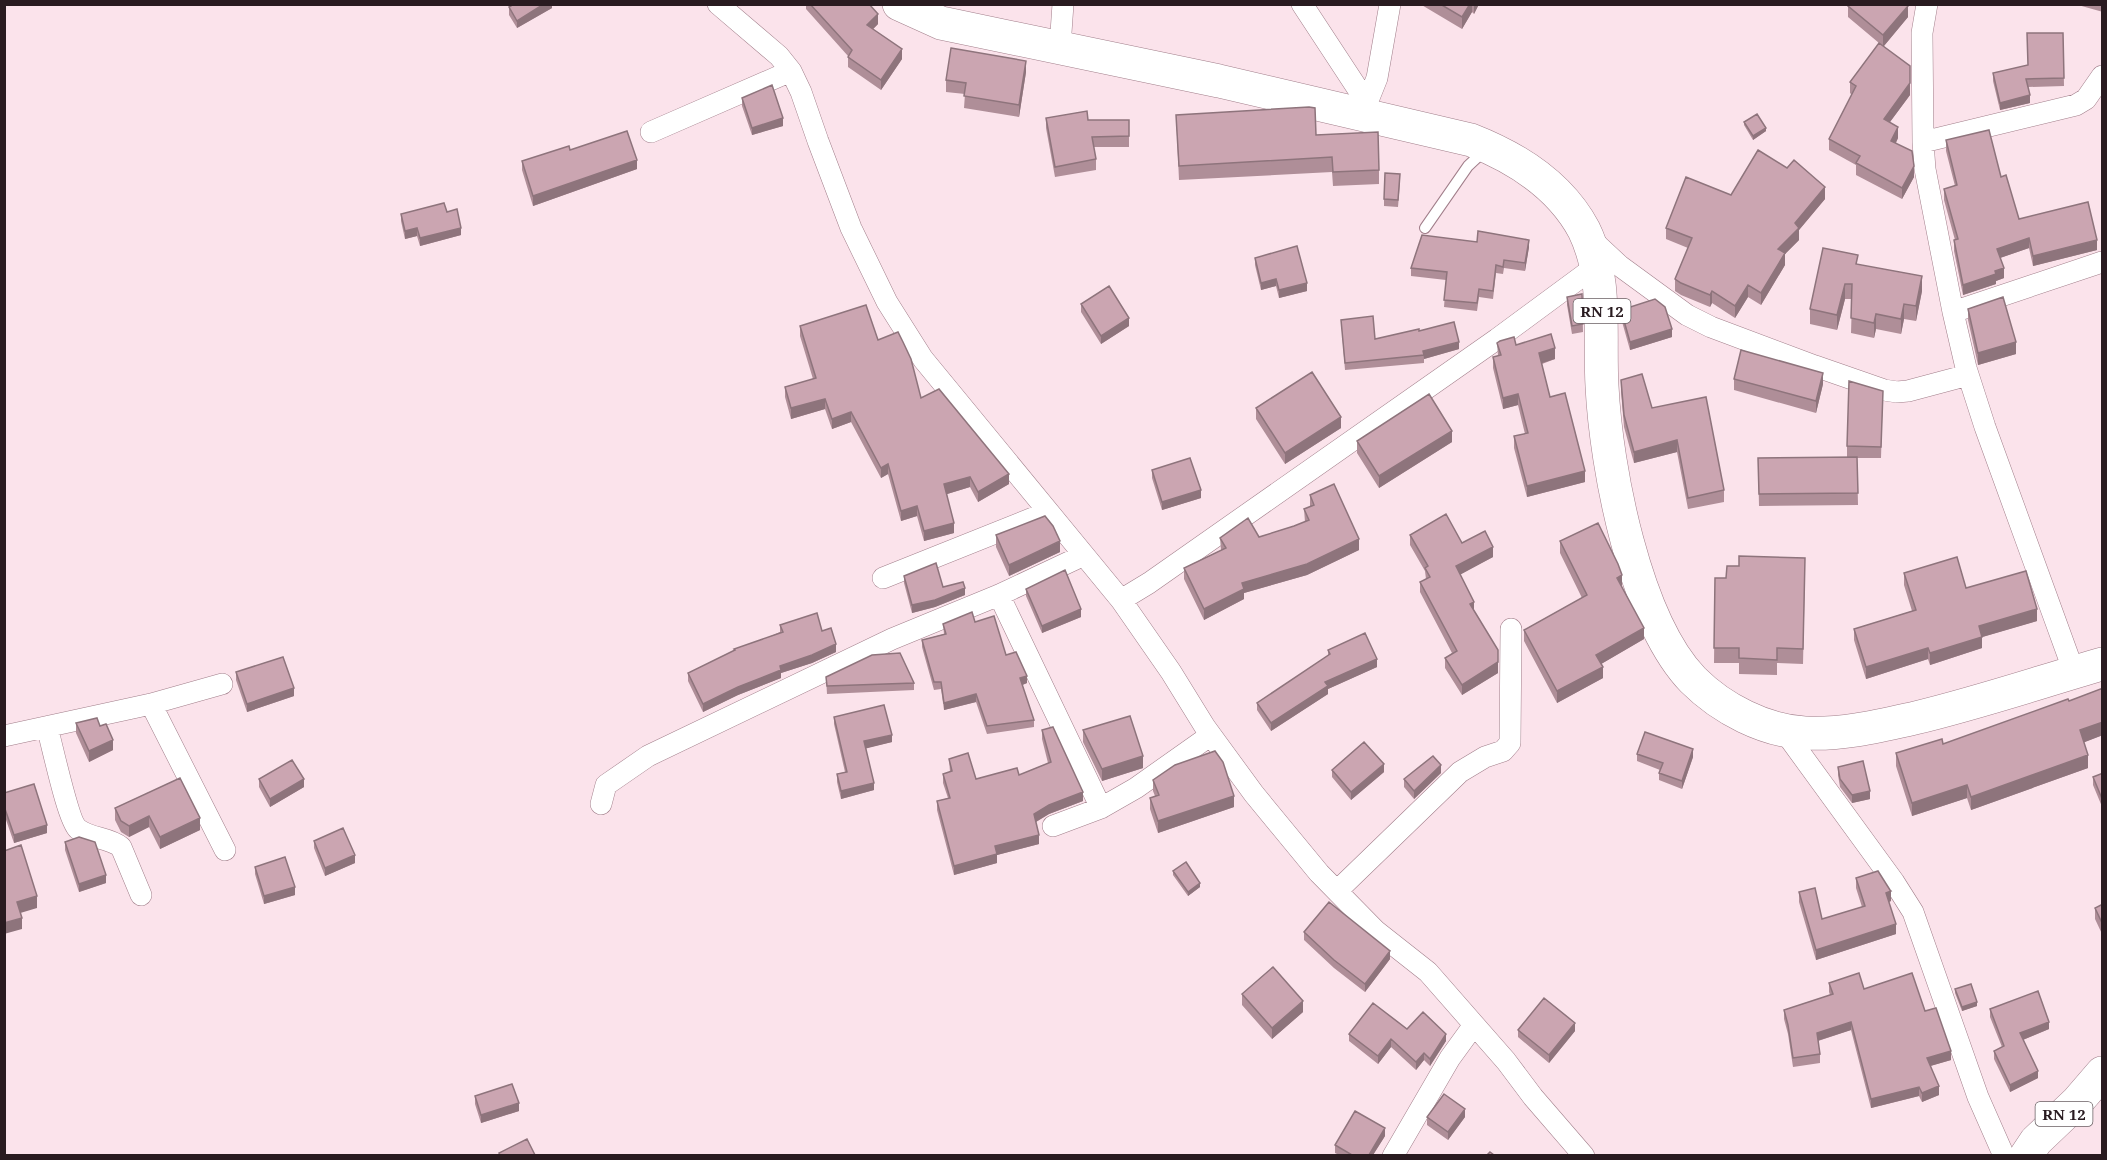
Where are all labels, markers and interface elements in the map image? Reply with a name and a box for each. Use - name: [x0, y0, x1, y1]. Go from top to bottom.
- road number: RN 12: [1574, 299, 1630, 323]
- road number: RN 12: [2036, 1102, 2092, 1126]

